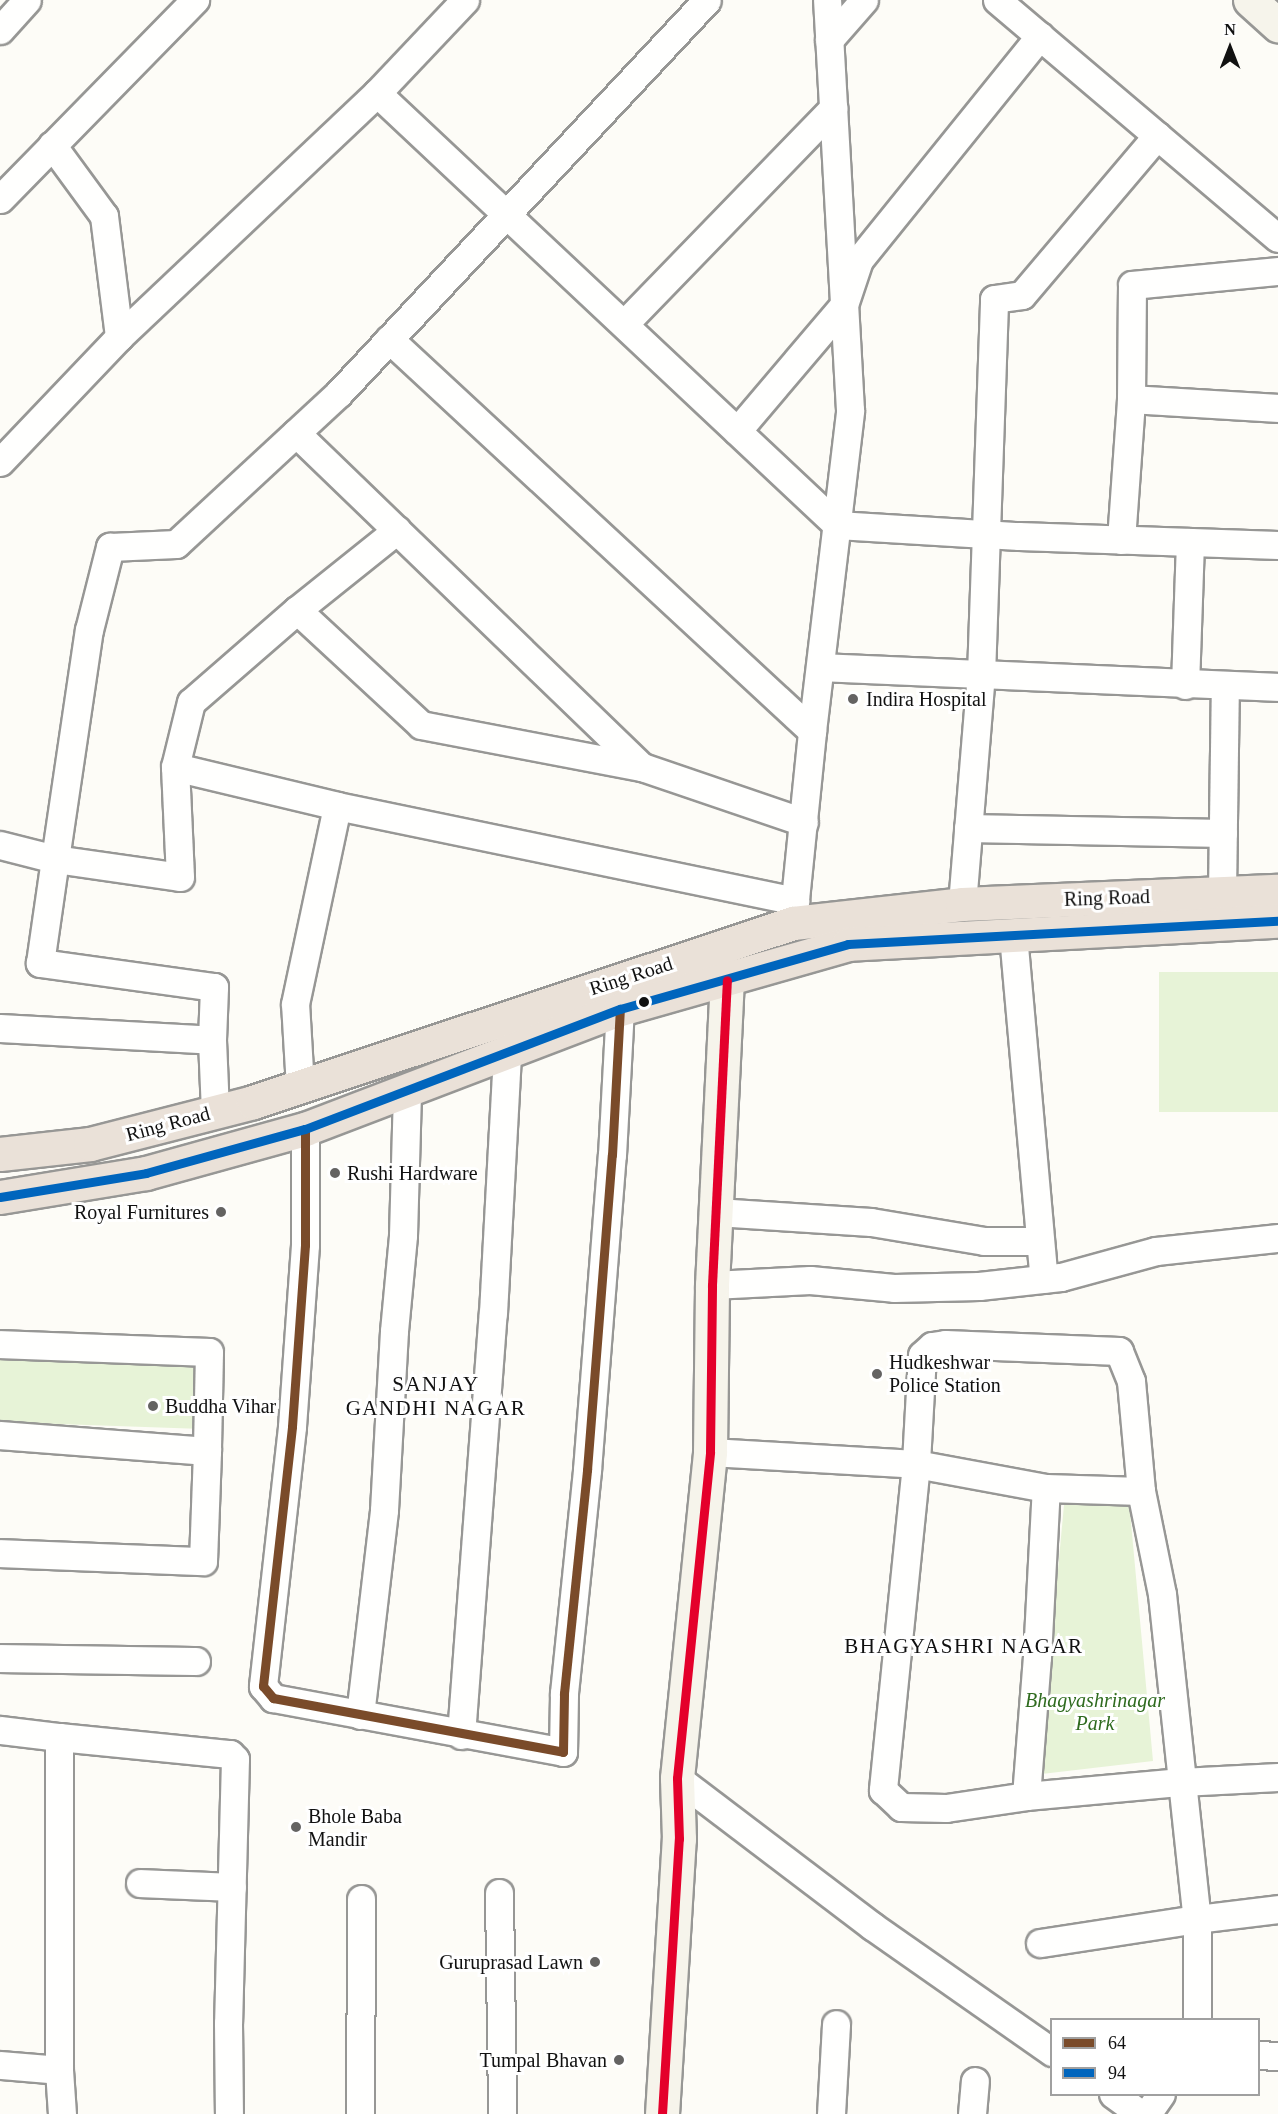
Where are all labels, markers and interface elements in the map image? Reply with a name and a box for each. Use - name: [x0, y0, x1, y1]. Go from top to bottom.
- north arrow: [1200, 18, 1260, 78]
- text: N: [1224, 21, 1236, 38]
- place label: Indira Hospital: [866, 687, 987, 711]
- marker: Indira Hospital: [844, 690, 862, 708]
- street label: Ring Road: [1064, 885, 1150, 911]
- street label: Ring Road: [586, 951, 676, 1001]
- unlabelled marker: [638, 996, 650, 1008]
- street label: Ring Road: [123, 1101, 213, 1147]
- place label: Rushi Hardware: [347, 1161, 478, 1185]
- marker: Rushi Hardware: [328, 1166, 342, 1180]
- place label: Royal Furnitures: [74, 1200, 209, 1224]
- marker: Royal Furnitures: [214, 1205, 228, 1219]
- place label: Hudkeshwar Police Station: [889, 1350, 1001, 1397]
- marker: Hudkeshwar Police Station: [870, 1367, 884, 1381]
- district label: SANJAY GANDHI NAGAR: [346, 1371, 526, 1421]
- place label: Buddha Vihar: [165, 1394, 277, 1418]
- marker: Buddha Vihar: [146, 1399, 160, 1413]
- district label: BHAGYASHRI NAGAR: [844, 1633, 1084, 1659]
- park label: Bhagyashrinagar Park: [1025, 1688, 1165, 1735]
- place label: Bhole Baba Mandir: [308, 1804, 402, 1851]
- marker: Bhole Baba Mandir: [289, 1820, 303, 1834]
- place label: Guruprasad Lawn: [439, 1950, 583, 1974]
- marker: Guruprasad Lawn: [588, 1955, 602, 1969]
- legend: [1050, 2018, 1260, 2096]
- text: 64: [1108, 2033, 1126, 2053]
- place label: Tumpal Bhavan: [479, 2048, 607, 2072]
- marker: Tumpal Bhavan: [612, 2053, 626, 2067]
- text: 94: [1108, 2063, 1126, 2083]

